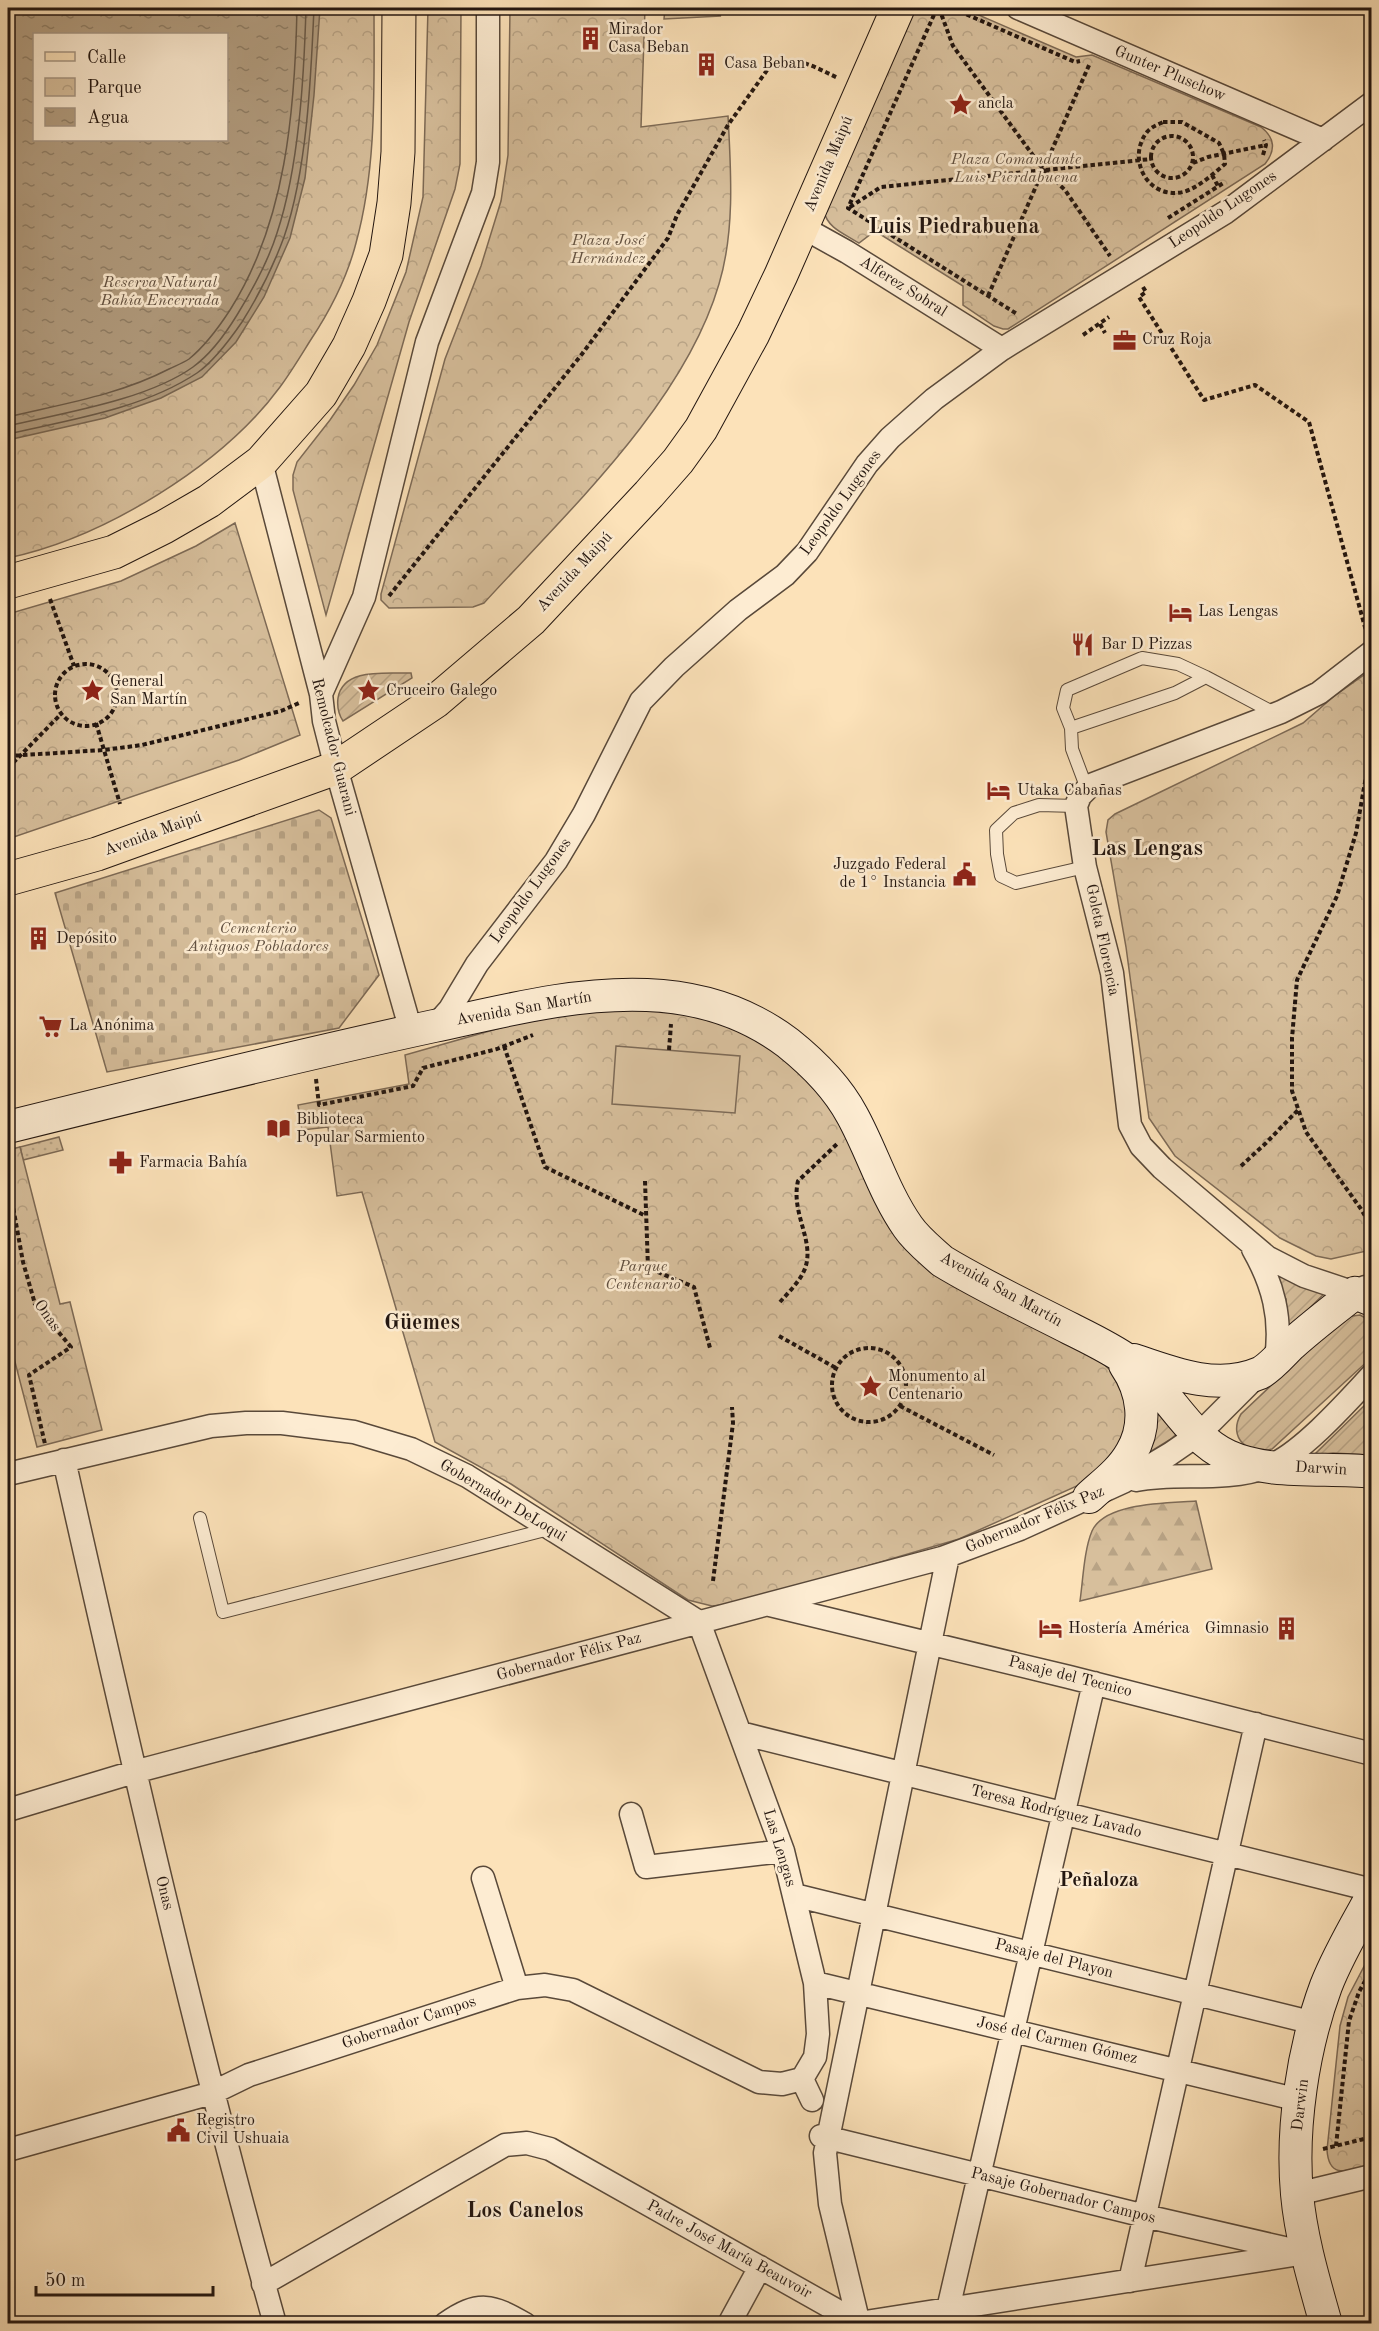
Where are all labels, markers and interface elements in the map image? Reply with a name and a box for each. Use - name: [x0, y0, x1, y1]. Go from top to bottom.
- place label: Mirador Casa Beban: [608, 22, 689, 56]
- building icon: Mirador Casa Beban: [577, 26, 603, 52]
- legend: [33, 33, 228, 141]
- street label: Gunter Pluschow: [1112, 43, 1229, 105]
- text: Calle: [87, 49, 126, 67]
- building icon: Casa Beban: [693, 51, 719, 77]
- place label: Casa Beban: [724, 56, 805, 72]
- text: Parque: [87, 79, 142, 97]
- place icon: ancla: [947, 91, 973, 117]
- place label: ancla: [978, 96, 1014, 112]
- text: Agua: [87, 109, 129, 127]
- street label: Avenida Maipú: [802, 113, 857, 214]
- park label: Plaza Comandante Luis Pierdabuena: [950, 152, 1082, 186]
- street label: Leopoldo Lugones: [1166, 168, 1280, 252]
- district label: Luis Piedrabuena: [868, 216, 1040, 238]
- park label: Plaza José Hernández: [569, 233, 646, 267]
- street label: Alferez Sobral: [857, 254, 949, 320]
- park label: Reserva Natural Bahía Encerrada: [99, 275, 220, 309]
- office icon: Cruz Roja: [1111, 327, 1137, 353]
- place label: Cruz Roja: [1142, 332, 1212, 348]
- street label: Leopoldo Lugones: [797, 447, 885, 559]
- street label: Avenida Maipú: [534, 529, 616, 615]
- hotel icon: Las Lengas: [1167, 599, 1193, 625]
- place label: Las Lengas: [1198, 604, 1278, 620]
- restaurant icon: Bar D Pizzas: [1070, 632, 1096, 658]
- place label: Bar D Pizzas: [1101, 637, 1192, 653]
- place label: General San Martín: [110, 674, 188, 708]
- street label: Remolcador Guarani: [308, 676, 358, 818]
- place icon: General San Martín: [79, 678, 105, 704]
- place icon: Cruceiro Galego: [355, 678, 381, 704]
- place label: Cruceiro Galego: [386, 683, 497, 699]
- hotel icon: Utaka Cabañas: [986, 778, 1012, 804]
- place label: Utaka Cabañas: [1017, 783, 1122, 799]
- street label: Avenida Maipú: [102, 809, 204, 859]
- street label: Leopoldo Lugones: [487, 835, 575, 947]
- district label: Las Lengas: [1091, 838, 1203, 860]
- place label: Juzgado Federal de 1° Instancia: [833, 857, 946, 891]
- public building icon: Juzgado Federal de 1° Instancia: [951, 861, 977, 887]
- street label: Goleta Florencia: [1082, 883, 1122, 997]
- park label: Cementerio Antiguos Pobladores: [186, 921, 329, 955]
- building icon: Depósito: [25, 926, 51, 952]
- place label: Depósito: [56, 931, 117, 947]
- street label: Avenida San Martín: [455, 989, 593, 1029]
- supermarket icon: La Anónima: [38, 1013, 64, 1039]
- place label: La Anónima: [69, 1018, 155, 1034]
- place label: Biblioteca Popular Sarmiento: [296, 1112, 425, 1146]
- library icon: Biblioteca Popular Sarmiento: [265, 1116, 291, 1142]
- pharmacy icon: Farmacia Bahía: [108, 1150, 134, 1176]
- place label: Farmacia Bahía: [139, 1155, 248, 1171]
- street label: Avenida San Martín: [937, 1250, 1065, 1330]
- park label: Parque Centenario: [605, 1259, 681, 1293]
- street label: Onas: [30, 1297, 64, 1335]
- district label: Güemes: [384, 1312, 460, 1334]
- place label: Monumento al Centenario: [888, 1369, 985, 1403]
- place icon: Monumento al Centenario: [857, 1373, 883, 1399]
- street label: Gobernador DeLoqui: [437, 1457, 569, 1545]
- street label: Darwin: [1294, 1460, 1348, 1478]
- street label: Gobernador Félix Paz: [963, 1484, 1107, 1556]
- hotel icon: Hostería América: [1037, 1616, 1063, 1642]
- building icon: Gimnasio: [1274, 1616, 1300, 1642]
- place label: Hostería América: [1068, 1621, 1190, 1637]
- place label: Gimnasio: [1205, 1621, 1269, 1637]
- street label: Gobernador Félix Paz: [495, 1630, 643, 1684]
- street label: Pasaje del Tecnico: [1006, 1654, 1134, 1700]
- street label: Teresa Rodríguez Lavado: [969, 1783, 1143, 1841]
- street label: Las Lengas: [760, 1807, 798, 1889]
- district label: Peñaloza: [1059, 1871, 1139, 1891]
- street label: Onas: [152, 1874, 176, 1912]
- street label: Pasaje del Playon: [993, 1937, 1115, 1982]
- street label: Gobernador Campos: [340, 1994, 478, 2052]
- street label: José del Carmen Gómez: [975, 2015, 1139, 2067]
- street label: Darwin: [1290, 2078, 1312, 2132]
- place label: Registro Civil Ushuaia: [196, 2113, 290, 2147]
- public building icon: Registro Civil Ushuaia: [165, 2117, 191, 2143]
- street label: Pasaje Gobernador Campos: [969, 2165, 1157, 2227]
- street label: Padre José María Beauvoir: [644, 2198, 815, 2302]
- district label: Los Canelos: [466, 2200, 584, 2222]
- scale bar: [36, 2259, 213, 2297]
- text: 50 m: [45, 2272, 85, 2290]

